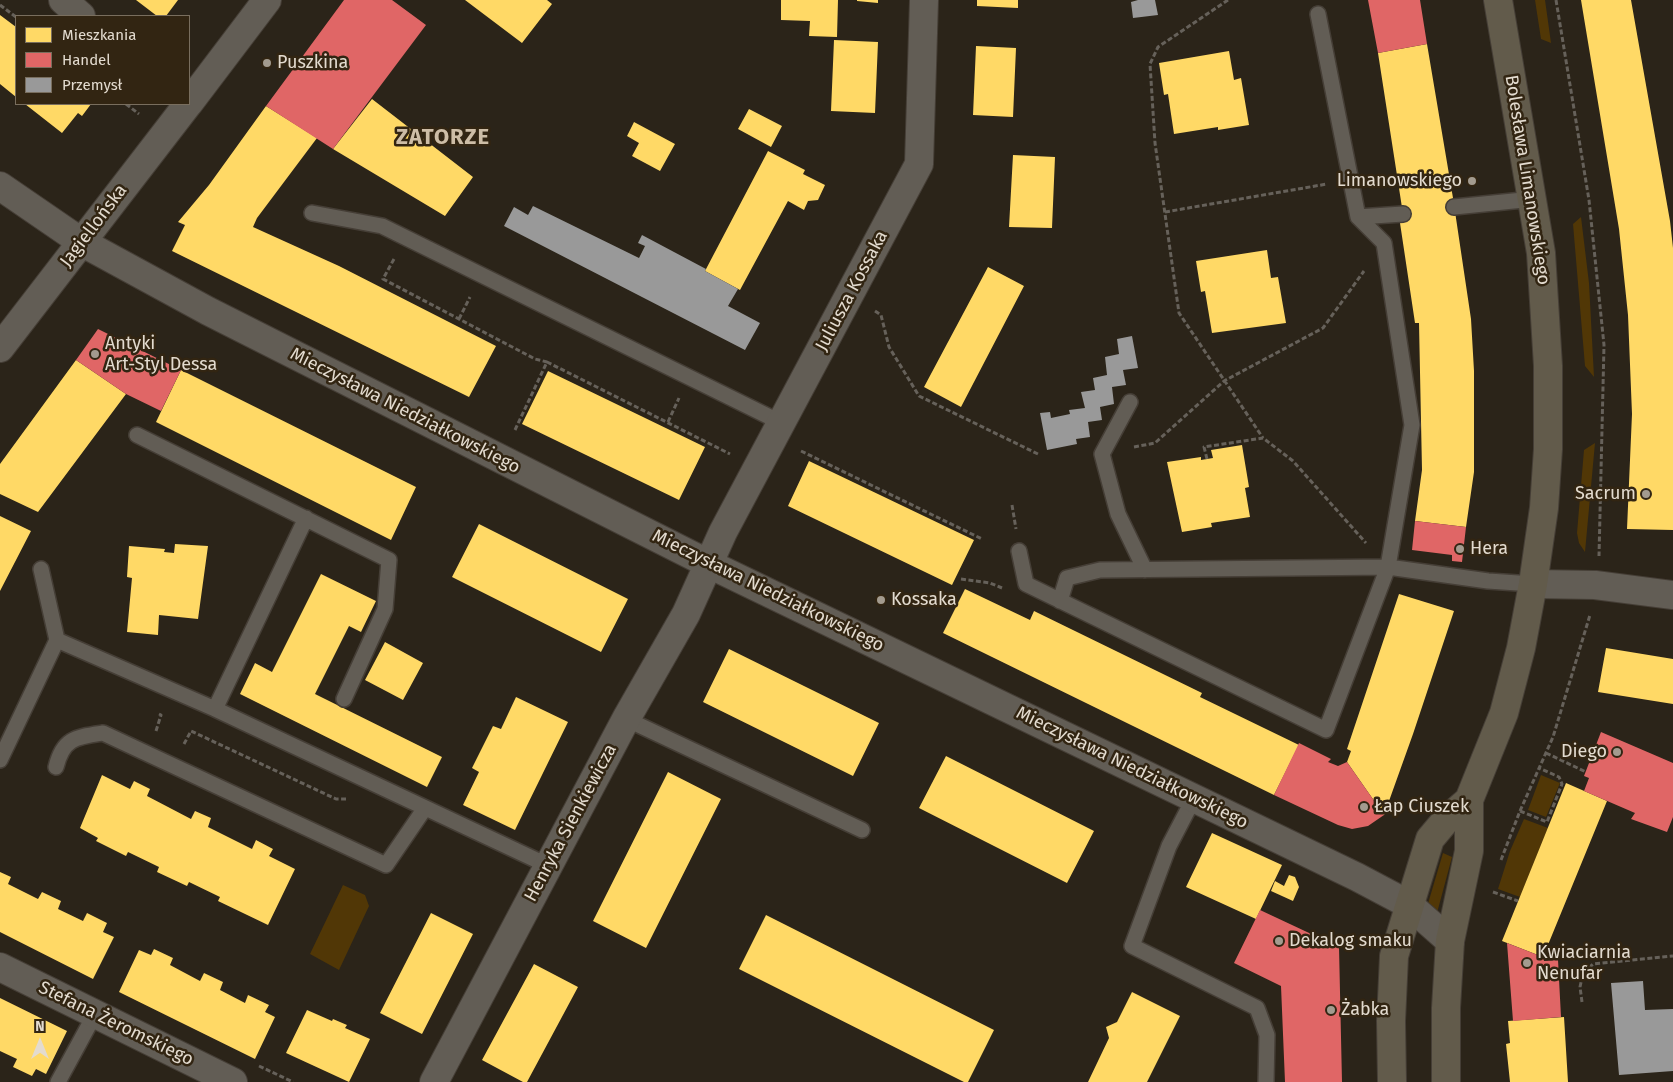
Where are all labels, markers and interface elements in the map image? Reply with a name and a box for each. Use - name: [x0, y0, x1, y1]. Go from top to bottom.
- legend: [15, 15, 190, 105]
- text: Mieszkania: [62, 26, 136, 44]
- text: Handel: [62, 51, 111, 69]
- place label: Puszkina: [277, 52, 348, 74]
- marker: Puszkina: [261, 57, 273, 69]
- street label: Bolesława Limanowskiego: [1500, 73, 1554, 287]
- text: Przemysł: [62, 76, 122, 94]
- district label: ZATORZE: [395, 125, 491, 151]
- place label: Limanowskiego: [1337, 170, 1462, 192]
- marker: Limanowskiego: [1466, 175, 1478, 187]
- street label: Jagiellońska: [56, 180, 132, 272]
- street label: Juliusza Kossaka: [811, 227, 893, 355]
- place label: Antyki Art-Styl Dessa: [105, 333, 217, 376]
- street label: Mieczysława Niedziałkowskiego: [286, 343, 524, 479]
- marker: Antyki Art-Styl Dessa: [89, 348, 101, 360]
- place label: Sacrum: [1575, 483, 1636, 505]
- marker: Sacrum: [1640, 488, 1652, 500]
- street label: Mieczysława Niedziałkowskiego: [649, 525, 887, 657]
- place label: Hera: [1470, 538, 1508, 560]
- marker: Hera: [1454, 543, 1466, 555]
- place label: Kossaka: [891, 589, 957, 611]
- marker: Kossaka: [875, 594, 887, 606]
- street label: Mieczysława Niedziałkowskiego: [1013, 702, 1251, 834]
- street label: Henryka Sienkiewicza: [520, 741, 622, 905]
- place label: Diego: [1561, 741, 1607, 763]
- marker: Diego: [1611, 746, 1623, 758]
- place label: Łap Ciuszek: [1374, 796, 1469, 818]
- marker: Łap Ciuszek: [1358, 801, 1370, 813]
- place label: Dekalog smaku: [1289, 930, 1412, 952]
- marker: Dekalog smaku: [1273, 935, 1285, 947]
- place label: Kwiaciarnia Nenufar: [1537, 942, 1631, 984]
- marker: Kwiaciarnia Nenufar: [1521, 957, 1533, 969]
- street label: Stefana Żeromskiego: [35, 977, 197, 1071]
- place label: Żabka: [1341, 999, 1389, 1021]
- marker: Żabka: [1325, 1004, 1337, 1016]
- north arrow: [15, 1017, 65, 1067]
- text: N: [35, 1018, 45, 1035]

